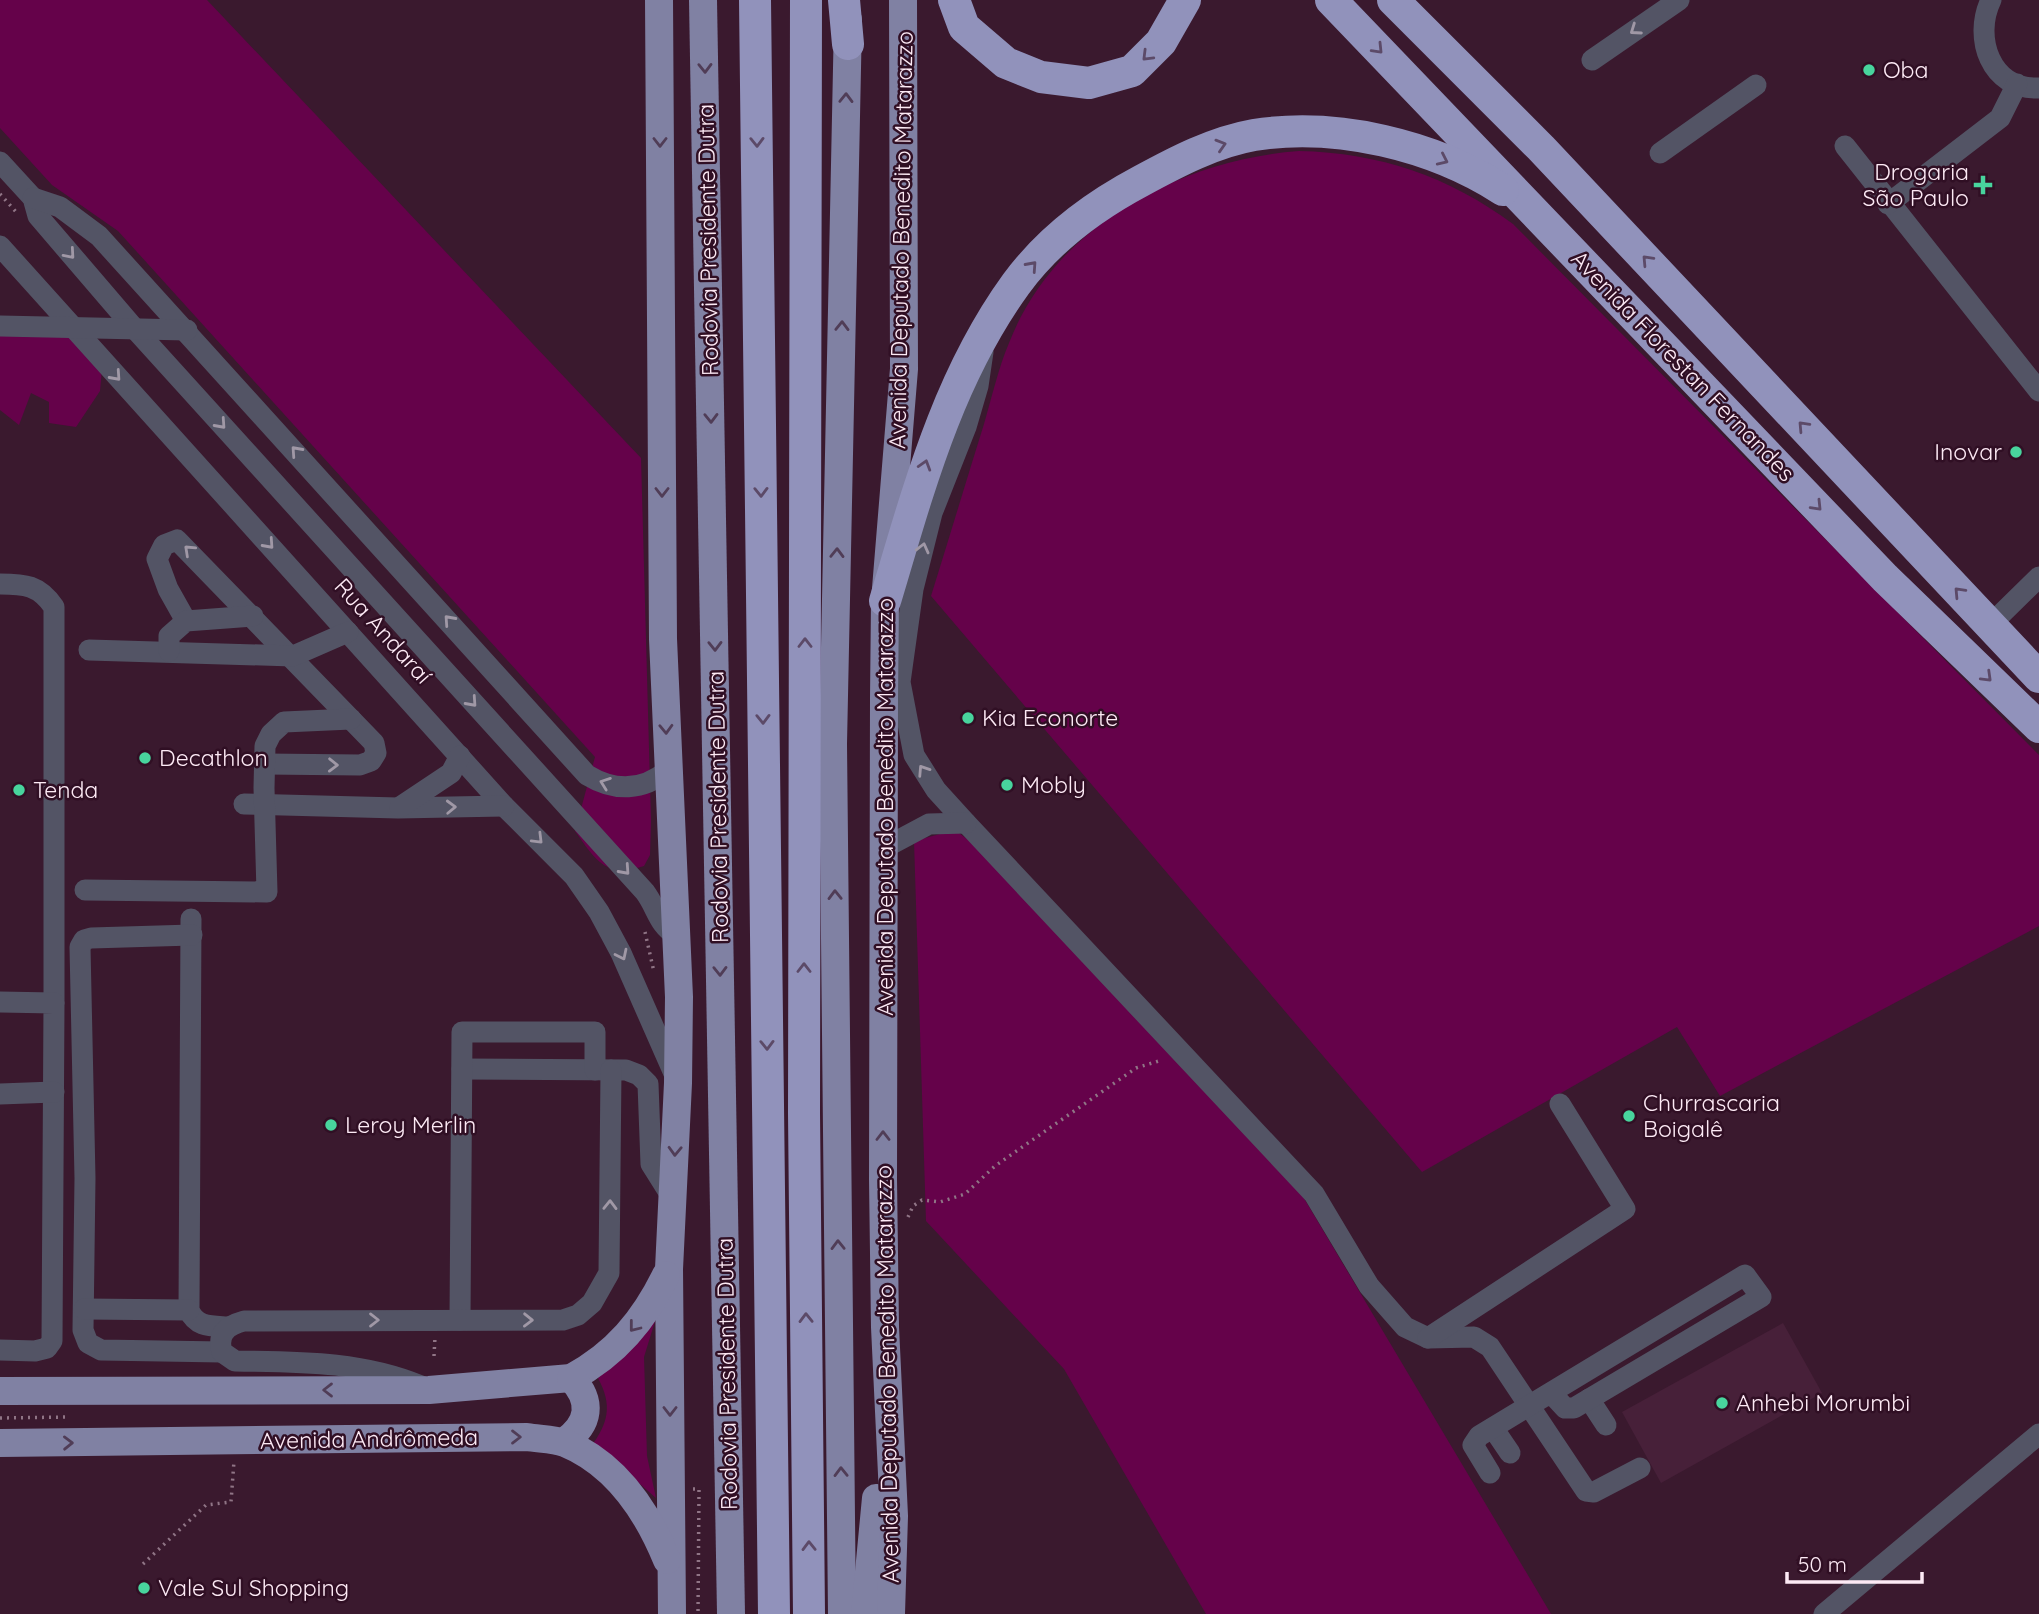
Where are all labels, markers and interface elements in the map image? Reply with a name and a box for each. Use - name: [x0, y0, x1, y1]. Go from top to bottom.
- one-way arrow: [1630, 22, 1643, 34]
- street label: Avenida Deputado Benedito Matarazzo: [882, 31, 919, 449]
- one-way arrow: [1370, 41, 1383, 54]
- one-way arrow: [1142, 48, 1155, 61]
- place label: Oba: [1883, 55, 1929, 84]
- marker: Oba: [1861, 62, 1877, 78]
- one-way arrow: [697, 63, 712, 74]
- one-way arrow: [839, 93, 854, 104]
- street label: Rodovia Presidente Dutra: [691, 104, 724, 376]
- one-way arrow: [652, 137, 668, 147]
- one-way arrow: [749, 137, 765, 147]
- one-way arrow: [1215, 139, 1227, 154]
- one-way arrow: [1436, 152, 1448, 166]
- place label: Drogaria São Paulo: [1863, 157, 1969, 212]
- marker: Drogaria São Paulo: [1975, 177, 1991, 193]
- street label: Avenida Florestan Fernandes: [1565, 244, 1801, 487]
- one-way arrow: [62, 245, 74, 258]
- one-way arrow: [1643, 255, 1655, 268]
- one-way arrow: [1024, 261, 1036, 274]
- one-way arrow: [834, 320, 849, 331]
- one-way arrow: [108, 368, 120, 381]
- one-way arrow: [703, 413, 719, 424]
- one-way arrow: [213, 416, 225, 429]
- one-way arrow: [1798, 421, 1811, 434]
- place label: Inovar: [1934, 437, 2002, 466]
- marker: Inovar: [2008, 444, 2024, 460]
- one-way arrow: [292, 446, 304, 459]
- one-way arrow: [917, 460, 932, 472]
- one-way arrow: [654, 487, 670, 497]
- one-way arrow: [753, 487, 769, 497]
- one-way arrow: [1808, 498, 1821, 511]
- one-way arrow: [261, 536, 273, 549]
- one-way arrow: [915, 543, 929, 555]
- one-way arrow: [184, 546, 197, 558]
- one-way arrow: [829, 548, 845, 558]
- street label: Rua Andaraí: [328, 572, 438, 689]
- one-way arrow: [1954, 587, 1967, 600]
- street label: Avenida Deputado Benedito Matarazzo: [870, 598, 899, 1016]
- one-way arrow: [444, 615, 457, 628]
- one-way arrow: [797, 637, 813, 648]
- one-way arrow: [707, 641, 723, 651]
- one-way arrow: [1979, 668, 1992, 681]
- street label: Rodovia Presidente Dutra: [701, 671, 734, 943]
- one-way arrow: [464, 693, 477, 706]
- place label: Kia Econorte: [982, 703, 1118, 732]
- marker: Kia Econorte: [960, 710, 976, 726]
- one-way arrow: [756, 714, 771, 725]
- one-way arrow: [659, 724, 674, 735]
- place label: Decathlon: [159, 743, 268, 772]
- marker: Decathlon: [137, 750, 153, 766]
- one-way arrow: [328, 757, 339, 773]
- one-way arrow: [919, 764, 932, 777]
- place label: Mobly: [1021, 770, 1086, 799]
- place label: Tenda: [33, 775, 98, 804]
- one-way arrow: [599, 777, 612, 791]
- marker: Mobly: [999, 777, 1015, 793]
- marker: Tenda: [11, 782, 27, 798]
- one-way arrow: [447, 799, 457, 815]
- one-way arrow: [529, 831, 542, 844]
- one-way arrow: [617, 862, 629, 875]
- one-way arrow: [827, 889, 843, 900]
- one-way arrow: [613, 948, 627, 960]
- one-way arrow: [796, 963, 812, 973]
- one-way arrow: [713, 966, 728, 977]
- one-way arrow: [759, 1040, 775, 1050]
- place label: Churrascaria Boigalê: [1643, 1088, 1780, 1143]
- marker: Churrascaria Boigalê: [1621, 1108, 1637, 1124]
- place label: Leroy Merlin: [345, 1110, 476, 1139]
- marker: Leroy Merlin: [323, 1117, 339, 1133]
- one-way arrow: [875, 1130, 891, 1141]
- one-way arrow: [668, 1146, 683, 1157]
- street label: Avenida Deputado Benedito Matarazzo: [868, 1165, 905, 1583]
- one-way arrow: [602, 1199, 618, 1210]
- street label: Rodovia Presidente Dutra: [710, 1238, 743, 1510]
- one-way arrow: [830, 1239, 846, 1250]
- one-way arrow: [369, 1312, 380, 1328]
- one-way arrow: [523, 1313, 534, 1328]
- one-way arrow: [799, 1313, 814, 1324]
- one-way arrow: [630, 1319, 642, 1332]
- one-way arrow: [322, 1382, 332, 1398]
- place label: Anhebi Morumbi: [1736, 1388, 1910, 1417]
- marker: Anhebi Morumbi: [1714, 1395, 1730, 1411]
- one-way arrow: [663, 1406, 678, 1417]
- street label: Avenida Andrômeda: [260, 1422, 478, 1455]
- one-way arrow: [511, 1429, 522, 1445]
- one-way arrow: [63, 1435, 74, 1451]
- one-way arrow: [833, 1467, 848, 1478]
- one-way arrow: [801, 1540, 817, 1551]
- scale bar: [1787, 1540, 1922, 1584]
- text: 50 m: [1798, 1551, 1847, 1577]
- place label: Vale Sul Shopping: [158, 1573, 349, 1602]
- marker: Vale Sul Shopping: [136, 1580, 152, 1596]

